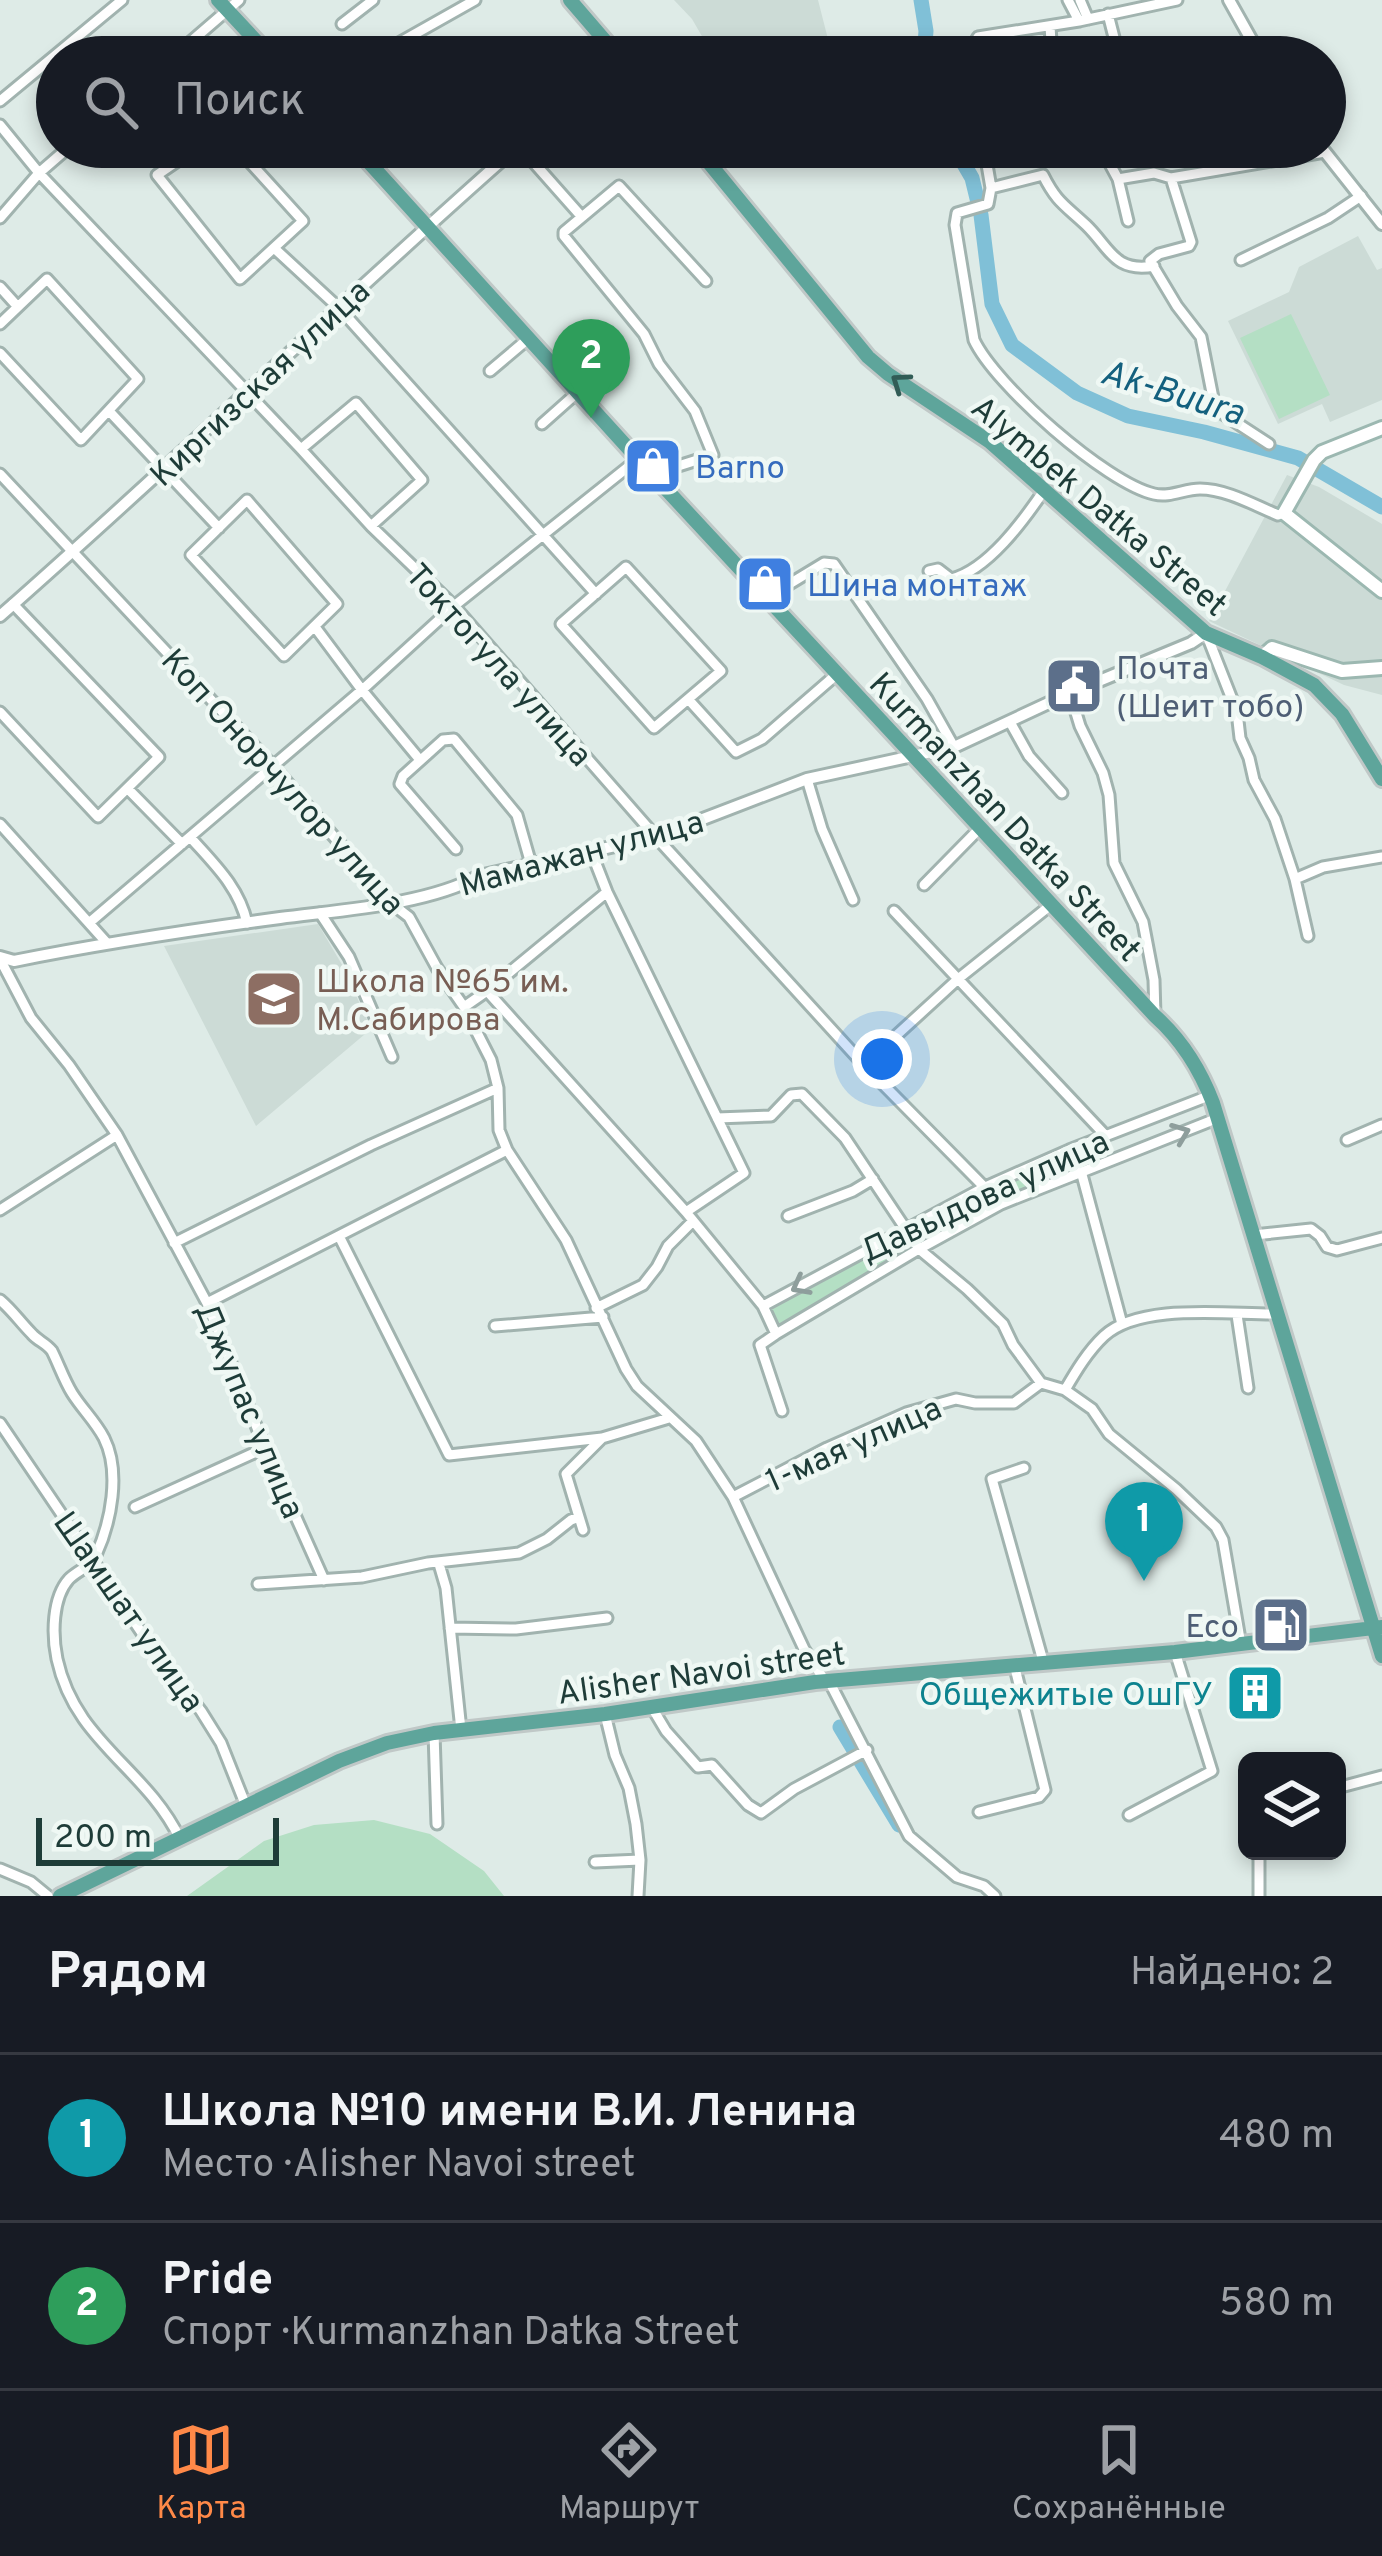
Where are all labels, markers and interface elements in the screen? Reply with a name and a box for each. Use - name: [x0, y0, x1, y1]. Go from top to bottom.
- search box: [36, 36, 1346, 168]
- icon: search: [78, 69, 144, 135]
- text: Поиск: [174, 74, 305, 131]
- street label: Киргизская улица: [143, 272, 380, 498]
- pin: 2: [552, 319, 630, 418]
- water label: Ak-Buura: [1095, 351, 1249, 438]
- one-way arrow: [892, 374, 914, 396]
- street label: Alymbek Datka Street: [961, 388, 1234, 628]
- shop icon: Barno: [622, 435, 684, 497]
- place label: Barno: [695, 449, 785, 491]
- shop icon: Шина монтаж: [734, 553, 796, 615]
- street label: Токтогула улица: [395, 556, 599, 777]
- place label: Шина монтаж: [807, 567, 1028, 609]
- street label: Коп Онорчулор улица: [150, 642, 412, 926]
- place label: Почта (Шеит тобо): [1116, 650, 1304, 730]
- public building icon: Почта (Шеит тобо): [1043, 655, 1105, 717]
- street label: Kurmanzhan Datka Street: [858, 665, 1148, 972]
- street label: Мамажан улица: [455, 803, 709, 909]
- place label: Школа №65 им. М.Сабирова: [316, 963, 569, 1043]
- school or university icon: Школа №65 им. М.Сабирова: [243, 968, 305, 1030]
- your location: [852, 1029, 912, 1089]
- one-way arrow: [1169, 1122, 1190, 1147]
- street label: Давыдова улица: [855, 1123, 1117, 1275]
- one-way arrow: [792, 1272, 813, 1295]
- street label: Джупас улица: [183, 1297, 312, 1526]
- street label: 1-мая улица: [760, 1389, 949, 1504]
- pin: 1: [1105, 1482, 1183, 1581]
- street label: Шамшат улица: [42, 1505, 212, 1722]
- fuel station icon: Есо: [1250, 1594, 1312, 1656]
- place label: Есо: [1185, 1608, 1239, 1650]
- street label: Alisher Navoi street: [555, 1635, 848, 1717]
- building icon: Общежитые ОшГУ: [1224, 1662, 1286, 1724]
- place label: Общежитые ОшГУ: [919, 1676, 1213, 1718]
- map controls: [1238, 1752, 1346, 1860]
- button: layers: [1238, 1752, 1346, 1860]
- scale bar: [36, 1812, 279, 1865]
- text: 200 m: [54, 1818, 152, 1860]
- text: Рядом: [48, 1942, 208, 2007]
- text: Найдено: 2: [1130, 1950, 1334, 1999]
- text: Школа №10 имени В.И. Ленина: [162, 2085, 857, 2142]
- text: 1: [79, 2113, 95, 2162]
- text: 480 m: [1219, 2113, 1334, 2162]
- text: Место · Alisher Navoi street: [162, 2142, 636, 2191]
- text: Pride: [162, 2253, 273, 2310]
- text: 2: [75, 2281, 99, 2330]
- text: 580 m: [1219, 2281, 1334, 2330]
- text: Спорт · Kurmanzhan Datka Street: [162, 2310, 740, 2359]
- tab: Карта: [156, 2417, 247, 2531]
- tab: Маршрут: [559, 2417, 699, 2531]
- tab: Сохранённые: [1012, 2417, 1226, 2531]

